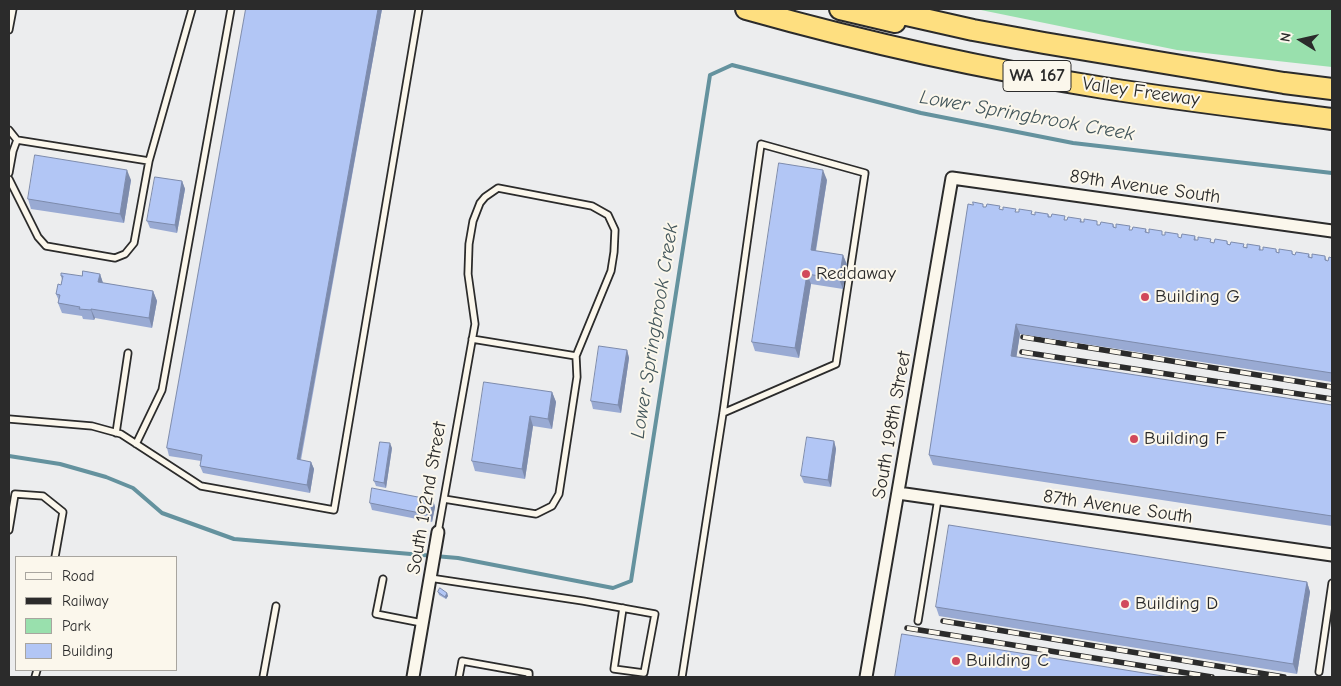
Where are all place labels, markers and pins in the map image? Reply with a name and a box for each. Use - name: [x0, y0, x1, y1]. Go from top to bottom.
- place label: Reddaway: [816, 263, 896, 285]
- marker: Reddaway: [800, 268, 812, 280]
- place label: Building G: [1155, 286, 1240, 308]
- marker: Building G: [1139, 291, 1151, 303]
- place label: Building F: [1144, 428, 1226, 450]
- marker: Building F: [1128, 433, 1140, 445]
- place label: Building D: [1135, 593, 1218, 615]
- marker: Building D: [1119, 598, 1131, 610]
- place label: Building C: [966, 650, 1049, 672]
- marker: Building C: [950, 655, 962, 667]

